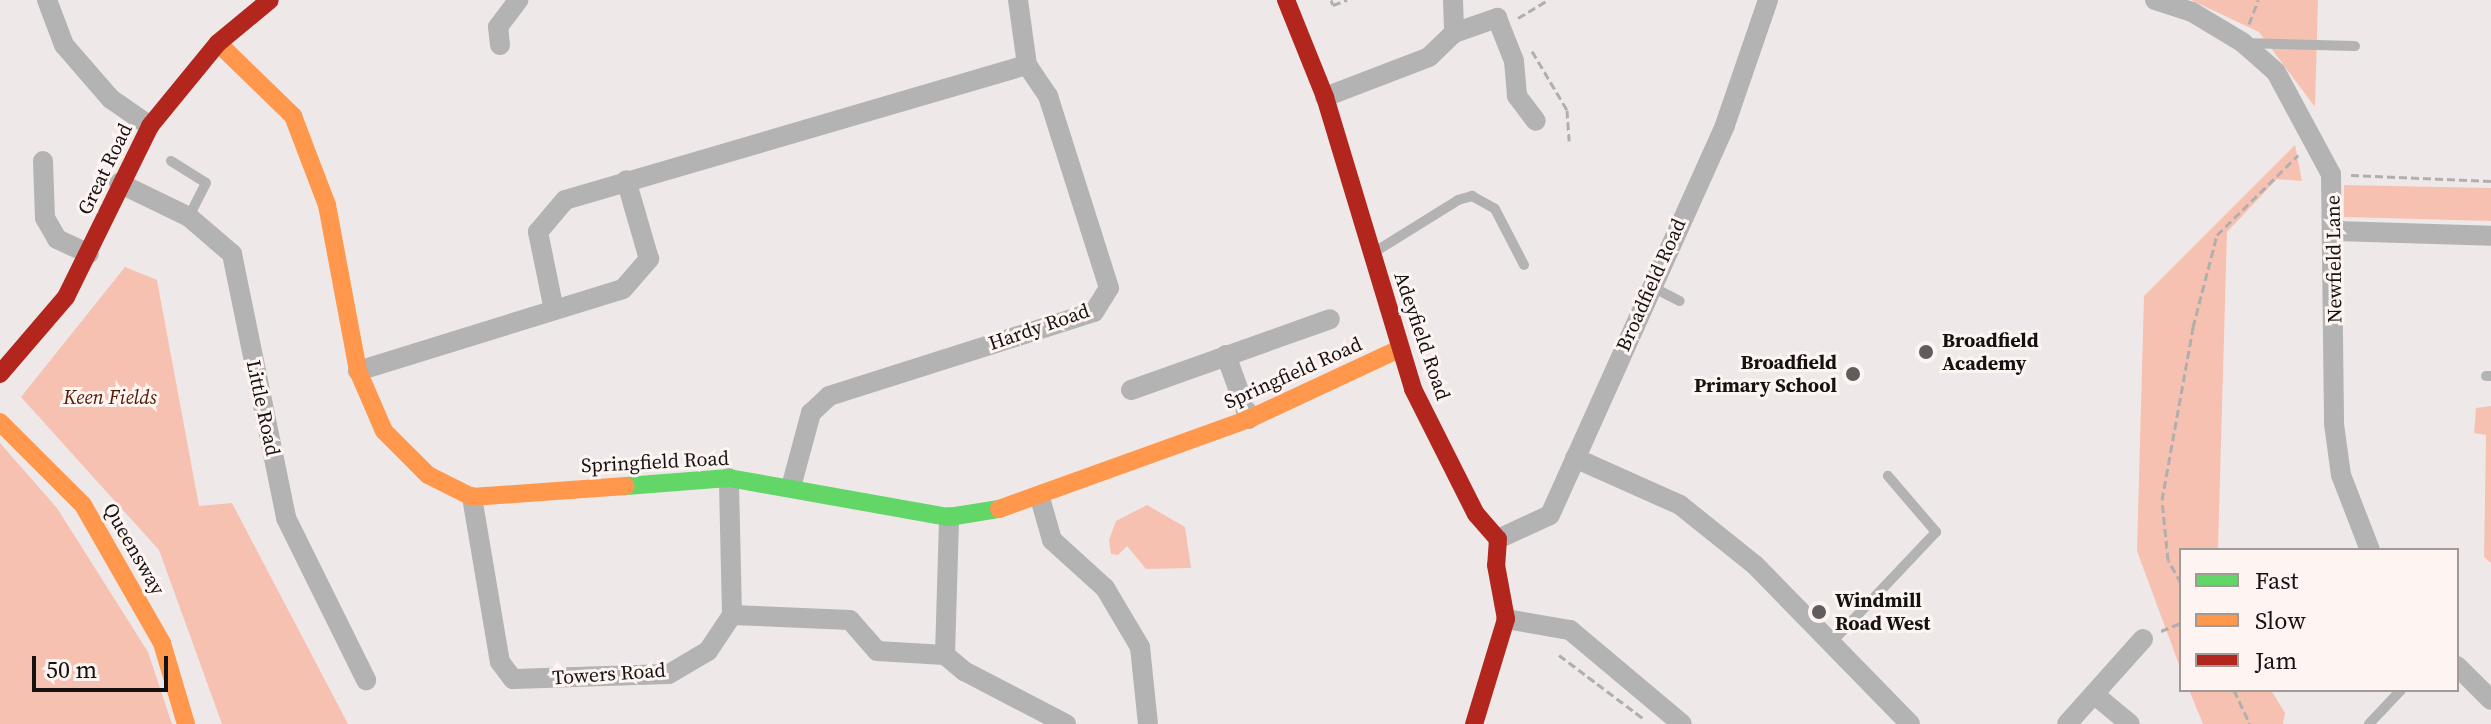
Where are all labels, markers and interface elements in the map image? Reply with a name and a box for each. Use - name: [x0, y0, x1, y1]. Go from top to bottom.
- street label: Great Road: [73, 119, 137, 219]
- street label: Newfield Lane: [2321, 195, 2347, 323]
- street label: Broadfield Road: [1611, 215, 1691, 355]
- street label: Adeyfield Road: [1389, 269, 1455, 403]
- street label: Hardy Road: [985, 299, 1093, 355]
- place label: Broadfield Academy: [1942, 328, 2039, 375]
- street label: Springfield Road: [1221, 332, 1365, 414]
- marker: Broadfield Academy: [1917, 343, 1935, 361]
- place label: Broadfield Primary School: [1694, 350, 1837, 397]
- street label: Little Road: [241, 358, 285, 458]
- marker: Broadfield Primary School: [1844, 365, 1862, 383]
- park label: Keen Fields: [63, 385, 157, 409]
- street label: Springfield Road: [580, 446, 730, 478]
- street label: Queensway: [98, 499, 170, 599]
- legend: [2179, 548, 2459, 692]
- text: Fast: [2255, 564, 2298, 597]
- place label: Windmill Road West: [1835, 588, 1931, 635]
- marker: Windmill Road West: [1810, 603, 1828, 621]
- text: Slow: [2255, 604, 2306, 637]
- scale bar: [36, 640, 172, 690]
- text: Jam: [2255, 644, 2297, 677]
- text: 50 m: [46, 653, 97, 686]
- street label: Towers Road: [551, 658, 667, 690]

